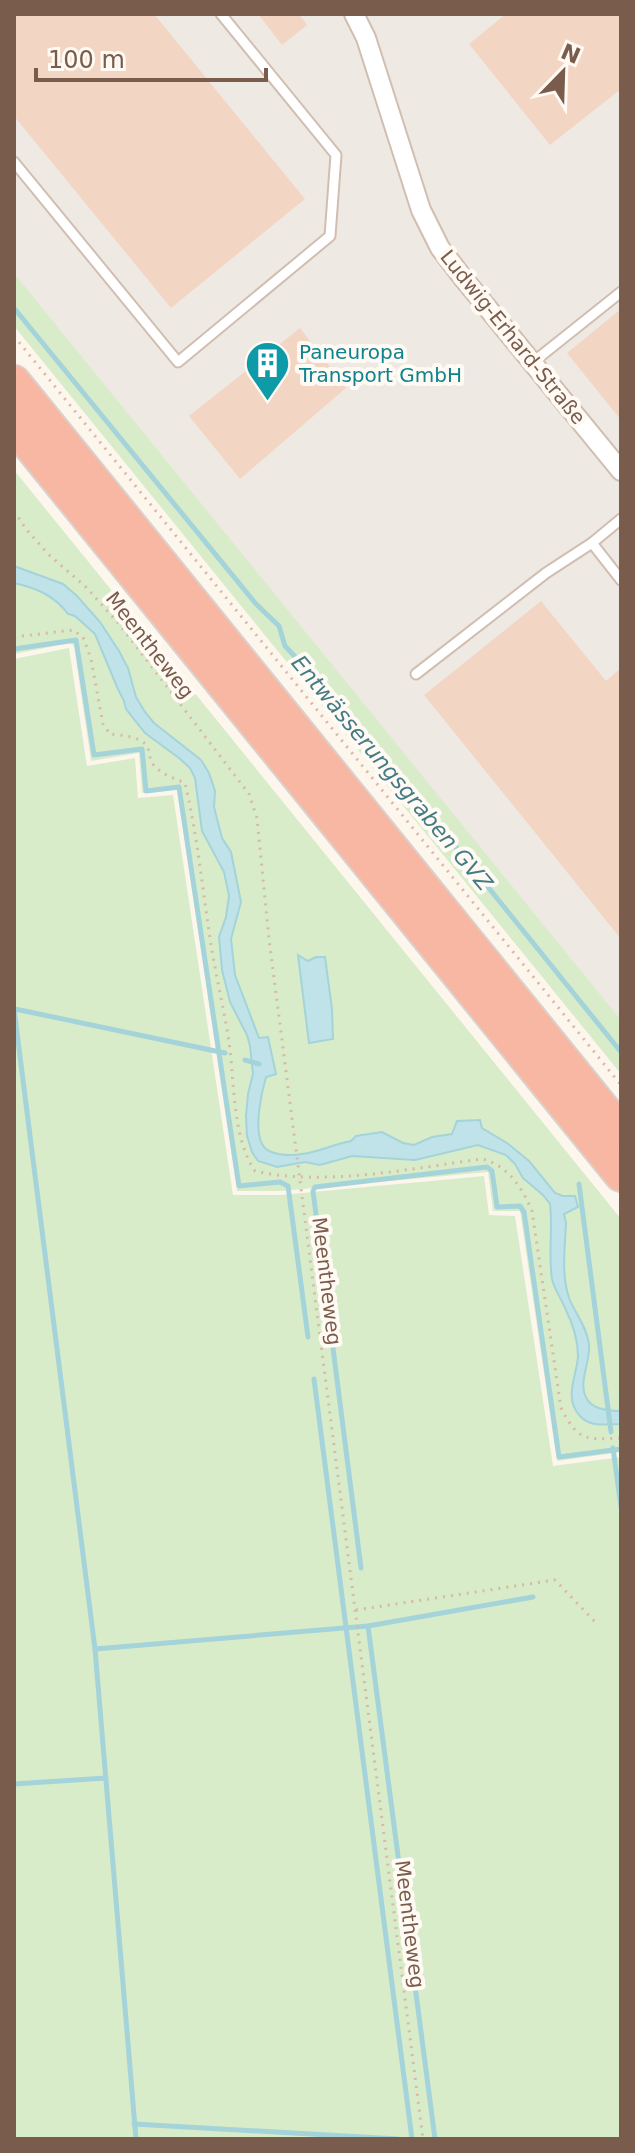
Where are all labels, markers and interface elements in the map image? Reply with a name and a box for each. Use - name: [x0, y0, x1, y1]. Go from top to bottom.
- scale bar: [36, 32, 266, 82]
- north arrow: [523, 32, 603, 112]
- text: N: [557, 39, 584, 69]
- text: 100 m: [48, 46, 125, 74]
- street label: Ludwig-Erhard-Straße: [435, 245, 591, 429]
- building icon: Paneuropa Transport GmbH: [244, 339, 292, 402]
- place label: Paneuropa Transport GmbH: [298, 340, 462, 387]
- street label: Meentheweg: [101, 587, 199, 703]
- water label: Entwässerungsgraben GVZ: [286, 650, 498, 896]
- street label: Meentheweg: [307, 1216, 347, 1346]
- street label: Meentheweg: [390, 1859, 430, 1989]

